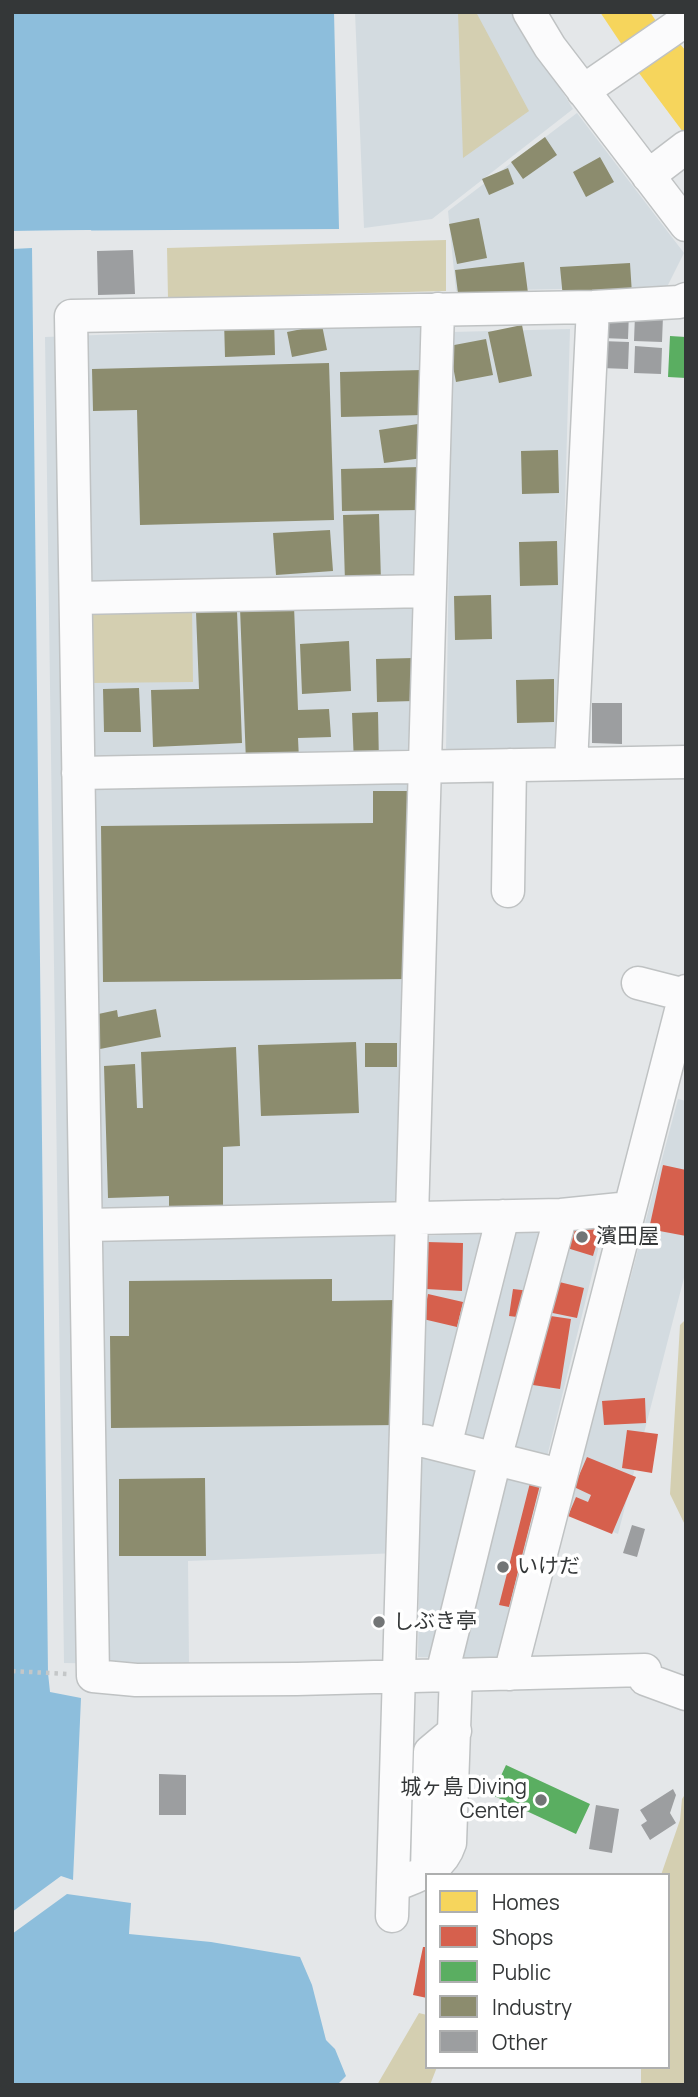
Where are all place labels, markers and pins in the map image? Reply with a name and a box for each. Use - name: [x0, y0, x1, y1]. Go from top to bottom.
- place label: 濱田屋: [596, 1224, 659, 1250]
- marker: 濱田屋: [574, 1229, 590, 1245]
- place label: いけだ: [517, 1554, 580, 1580]
- marker: いけだ: [495, 1559, 511, 1575]
- place label: しぶき亭: [393, 1609, 477, 1635]
- marker: しぶき亭: [371, 1614, 387, 1630]
- place label: 城ヶ島 Diving Center: [400, 1775, 527, 1825]
- marker: 城ヶ島 Diving Center: [533, 1792, 549, 1808]

